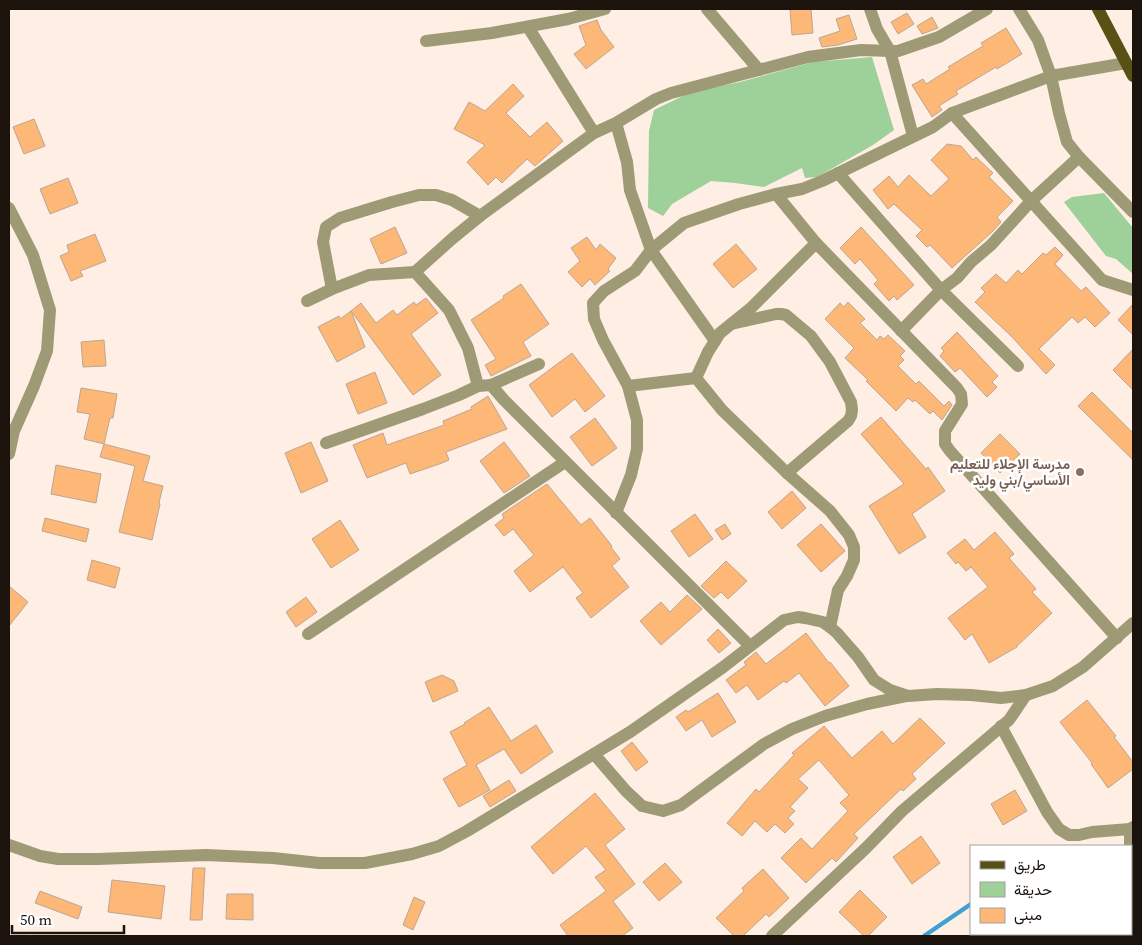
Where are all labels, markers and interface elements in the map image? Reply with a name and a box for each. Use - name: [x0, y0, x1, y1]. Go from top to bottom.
- place label: مدرسة الإجلاء للتعليم الأساسي/بني وليد: [950, 454, 1070, 492]
- marker: مدرسة الإجلاء للتعليم الأساسي/بني وليد: [1074, 466, 1086, 478]
- legend: [970, 845, 1132, 935]
- text: طريق: [1014, 854, 1046, 875]
- text: حديقة: [1014, 879, 1052, 900]
- scale bar: [12, 902, 125, 934]
- text: مبنى: [1014, 904, 1042, 925]
- text: 50 m: [20, 909, 52, 930]

